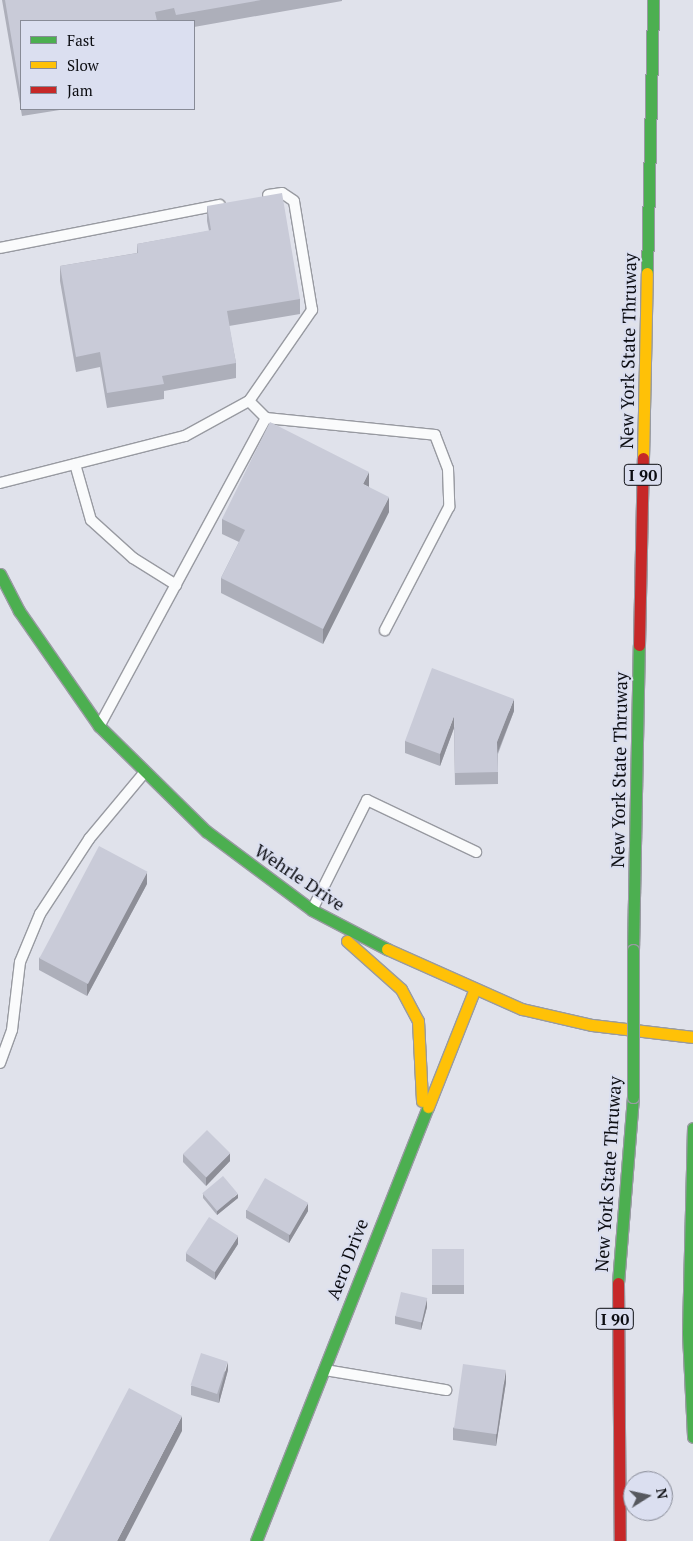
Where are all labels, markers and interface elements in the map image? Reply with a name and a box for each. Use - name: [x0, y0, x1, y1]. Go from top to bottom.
- legend: [20, 20, 195, 110]
- text: Fast: [67, 30, 95, 50]
- text: Slow: [67, 55, 99, 75]
- text: Jam: [67, 80, 93, 100]
- street label: New York State Thruway: [615, 253, 641, 449]
- road number: I 90: [623, 462, 663, 488]
- street label: New York State Thruway: [606, 672, 632, 868]
- street label: Wehrle Drive: [251, 839, 349, 915]
- street label: New York State Thruway: [590, 1076, 626, 1272]
- street label: Aero Drive: [322, 1216, 372, 1302]
- road number: I 90: [595, 1306, 635, 1332]
- north arrow: [623, 1471, 673, 1521]
- text: N: [652, 1487, 673, 1500]

